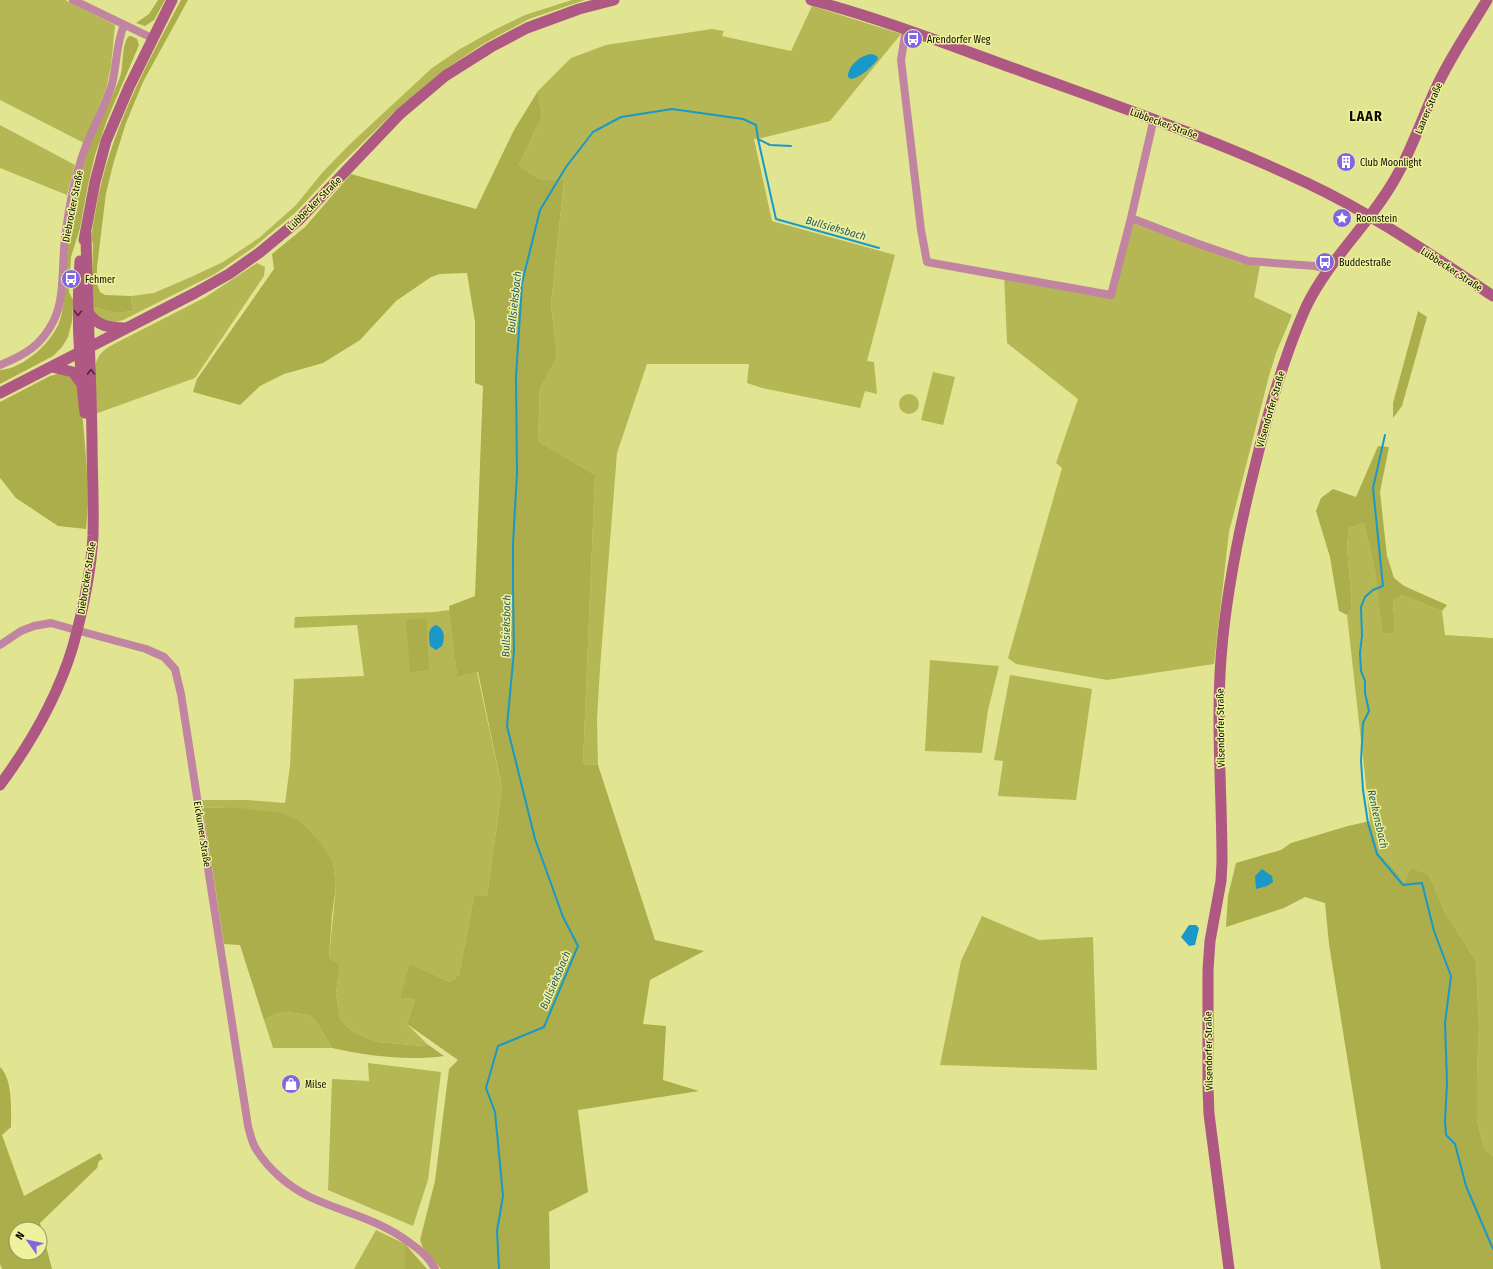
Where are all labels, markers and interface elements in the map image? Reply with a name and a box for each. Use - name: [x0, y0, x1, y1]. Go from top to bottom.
- bus stop icon: Arendorfer Weg: [902, 28, 924, 50]
- place label: Arendorfer Weg: [927, 34, 991, 46]
- street label: Laarer Straße: [1413, 81, 1445, 136]
- street label: Lübbecker Straße: [1128, 106, 1199, 142]
- district label: LAAR: [1349, 108, 1383, 125]
- building icon: Club Moonlight: [1335, 151, 1357, 173]
- place label: Club Moonlight: [1360, 157, 1423, 169]
- street label: Diebrocker Straße: [60, 169, 86, 243]
- street label: Lübbecker Straße: [285, 174, 344, 233]
- place icon: Roonstein: [1331, 207, 1353, 229]
- place label: Roonstein: [1356, 213, 1397, 225]
- water label: Bullsieksbach: [804, 214, 868, 243]
- street label: Lübbecker Straße: [1418, 245, 1485, 294]
- bus stop icon: Buddestraße: [1314, 251, 1336, 273]
- place label: Buddestraße: [1339, 257, 1391, 269]
- bus stop icon: Fehmer: [60, 268, 82, 290]
- water label: Bullsieksbach: [505, 270, 524, 334]
- place label: Fehmer: [85, 274, 116, 286]
- one-way arrow: [74, 310, 82, 316]
- one-way arrow: [87, 369, 95, 375]
- street label: Vilsendorfer Straße: [1254, 370, 1288, 449]
- street label: Diebrocker Straße: [75, 541, 99, 615]
- water label: Bullsieksbach: [499, 595, 514, 657]
- street label: Vilsendorfer Straße: [1214, 688, 1228, 768]
- water label: Renkensbach: [1364, 789, 1391, 850]
- street label: Eickumer Straße: [191, 800, 213, 868]
- water label: Bullsieksbach: [537, 949, 574, 1011]
- street label: Vilsendorfer Straße: [1202, 1011, 1216, 1091]
- shop icon: Milse: [280, 1073, 302, 1095]
- place label: Milse: [305, 1079, 327, 1091]
- north arrow: [8, 1221, 48, 1261]
- text: N: [13, 1230, 27, 1242]

